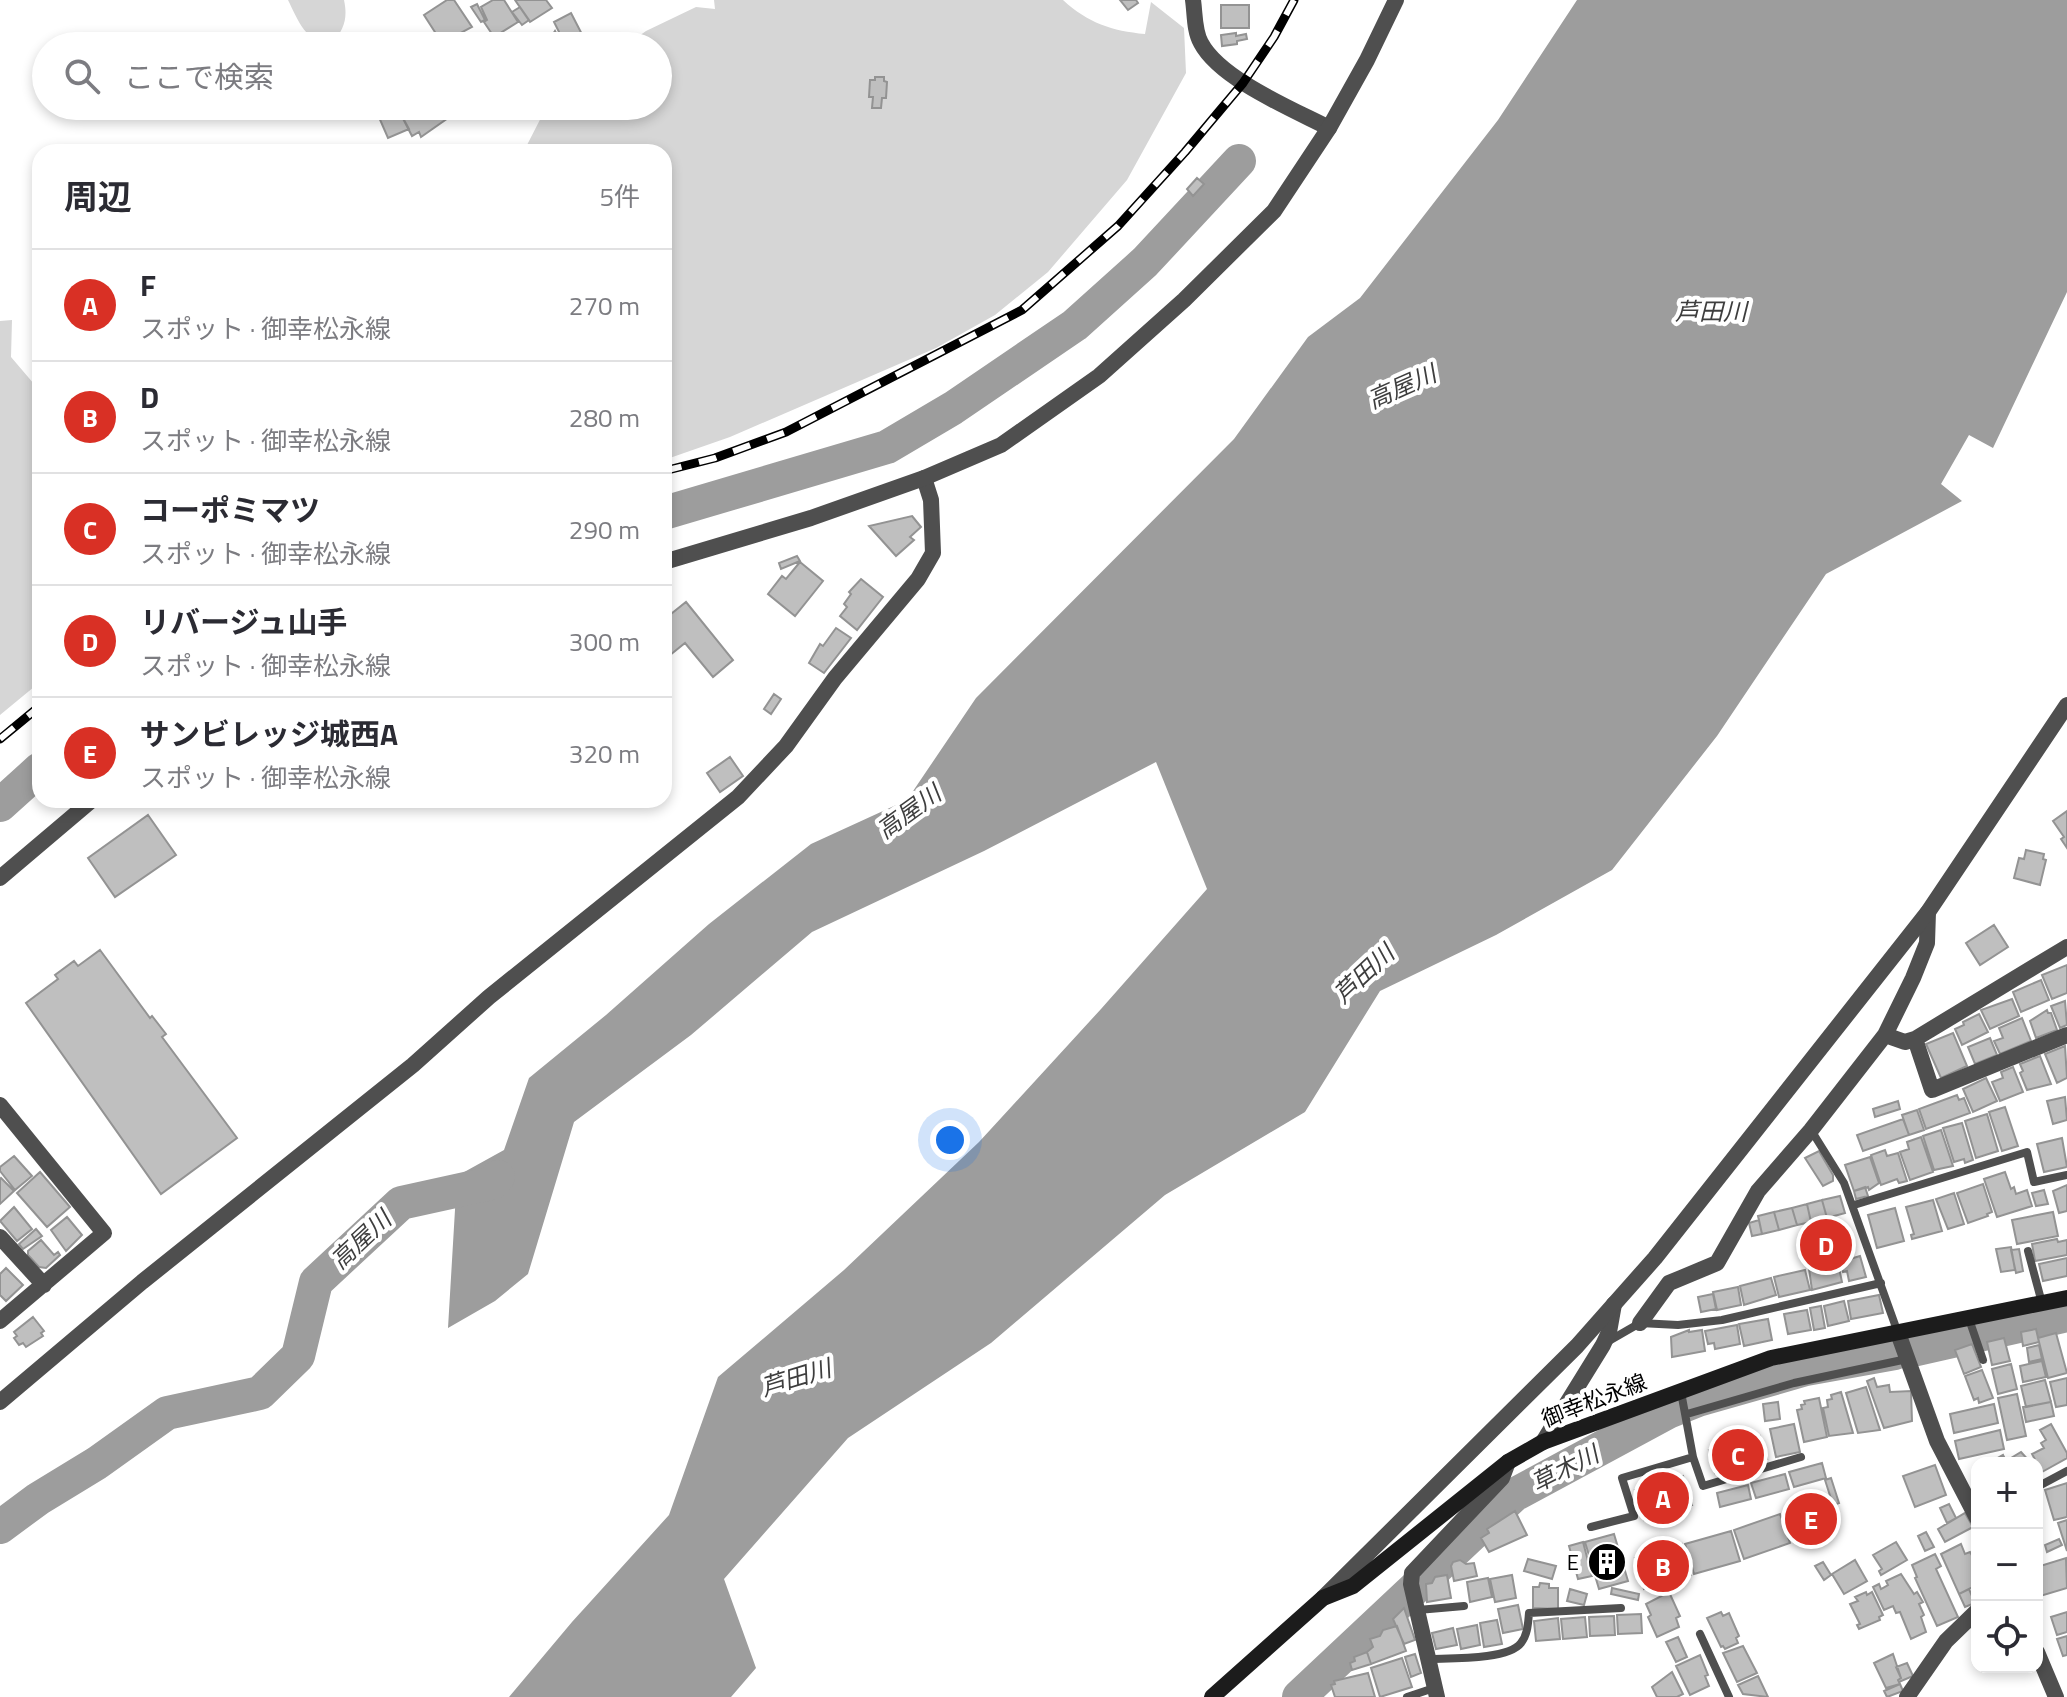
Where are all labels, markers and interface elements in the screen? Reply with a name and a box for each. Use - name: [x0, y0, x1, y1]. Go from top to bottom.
- search box: [32, 32, 672, 120]
- icon: search: [60, 54, 104, 98]
- text: ここで検索: [124, 54, 274, 100]
- text: 周辺: [64, 170, 132, 222]
- text: 5件: [599, 177, 640, 216]
- text: F: [140, 262, 156, 308]
- text: A: [82, 286, 98, 325]
- text: 270 m: [569, 286, 640, 325]
- water label: 芦田川: [1675, 293, 1750, 329]
- text: スポット · 御幸松永線: [140, 309, 391, 348]
- water label: 高屋川: [1361, 354, 1445, 417]
- text: D: [140, 374, 159, 420]
- text: B: [82, 398, 98, 437]
- text: 280 m: [569, 398, 640, 437]
- text: スポット · 御幸松永線: [140, 421, 391, 460]
- text: コーポミマツ: [140, 487, 320, 533]
- text: C: [83, 510, 97, 549]
- text: 290 m: [569, 510, 640, 549]
- text: スポット · 御幸松永線: [140, 534, 391, 573]
- text: リバージュ山手: [140, 599, 347, 645]
- text: D: [82, 622, 98, 661]
- text: 300 m: [569, 622, 640, 661]
- text: スポット · 御幸松永線: [140, 646, 391, 685]
- text: サンビレッジ城西A: [140, 711, 398, 757]
- text: E: [83, 734, 97, 773]
- text: 320 m: [569, 734, 640, 773]
- text: スポット · 御幸松永線: [140, 758, 391, 797]
- water label: 高屋川: [869, 774, 951, 847]
- water label: 芦田川: [1325, 934, 1404, 1011]
- your location: [930, 1120, 970, 1160]
- water label: 高屋川: [322, 1200, 401, 1277]
- pin: D: [1800, 1215, 1852, 1275]
- water label: 芦田川: [756, 1348, 838, 1405]
- street label: 御幸松永線: [1537, 1364, 1651, 1436]
- pin: C: [1712, 1425, 1764, 1485]
- water label: 草木川: [1524, 1434, 1607, 1500]
- map controls: [1971, 1457, 2043, 1673]
- button: +: [1971, 1457, 2043, 1529]
- pin: A: [1637, 1468, 1689, 1528]
- pin: E: [1785, 1489, 1837, 1549]
- button: −: [1971, 1529, 2043, 1601]
- pin: B: [1637, 1536, 1689, 1596]
- building icon: E: [1586, 1541, 1628, 1583]
- place label: E: [1567, 1545, 1579, 1579]
- button: locate: [1971, 1601, 2043, 1673]

